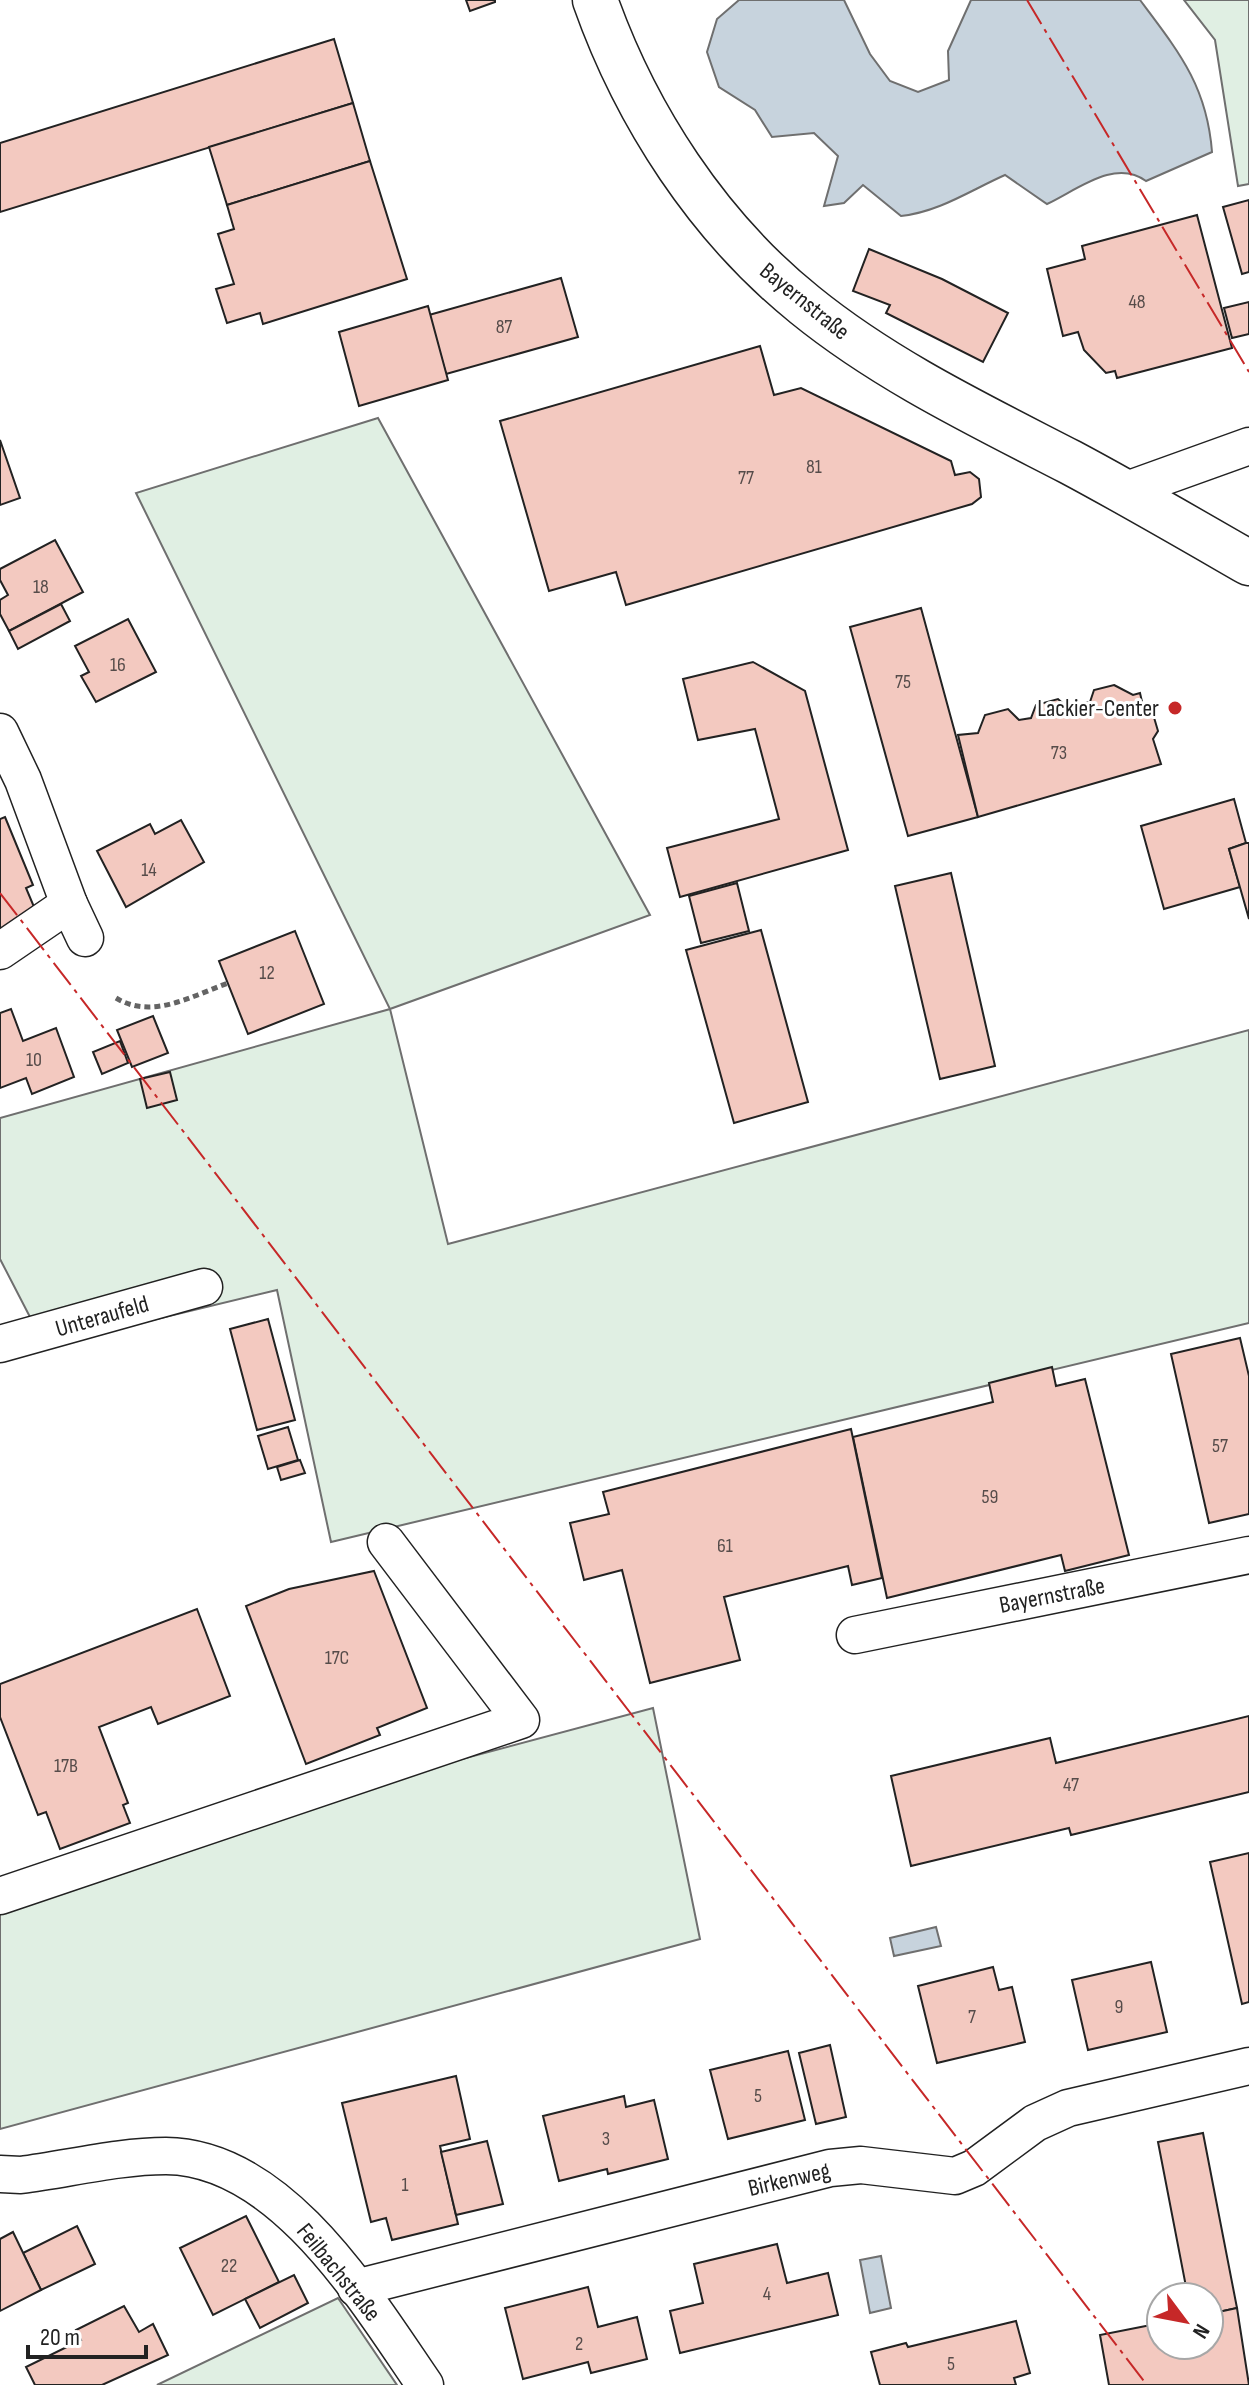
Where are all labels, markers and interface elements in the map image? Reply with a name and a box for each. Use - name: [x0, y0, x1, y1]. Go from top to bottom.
- street label: Bayernstraße: [754, 256, 855, 346]
- house number: 48: [1128, 290, 1146, 314]
- house number: 87: [496, 315, 512, 339]
- house number: 81: [806, 455, 822, 479]
- house number: 77: [738, 466, 754, 490]
- house number: 18: [33, 575, 49, 599]
- house number: 16: [110, 653, 126, 677]
- house number: 75: [895, 670, 911, 694]
- place label: Lackier-Center: [1037, 694, 1159, 723]
- marker: Lackier-Center: [1166, 699, 1184, 717]
- house number: 73: [1051, 741, 1067, 765]
- house number: 14: [141, 858, 157, 882]
- house number: 12: [259, 961, 275, 985]
- house number: 10: [26, 1048, 42, 1072]
- street label: Unteraufeld: [52, 1289, 152, 1344]
- house number: 57: [1212, 1434, 1228, 1458]
- house number: 59: [982, 1485, 998, 1509]
- house number: 61: [717, 1534, 733, 1558]
- street label: Bayernstraße: [997, 1571, 1107, 1620]
- house number: 17C: [325, 1646, 349, 1670]
- house number: 17B: [54, 1754, 78, 1778]
- house number: 47: [1063, 1773, 1079, 1797]
- house number: 9: [1115, 1995, 1123, 2019]
- house number: 7: [968, 2005, 976, 2029]
- house number: 5: [754, 2084, 762, 2108]
- house number: 3: [602, 2127, 610, 2151]
- street label: Birkenweg: [745, 2156, 833, 2203]
- house number: 1: [402, 2173, 409, 2197]
- street label: Feilbachstraße: [290, 2217, 387, 2327]
- house number: 22: [221, 2254, 237, 2278]
- north arrow: [1145, 2281, 1225, 2361]
- house number: 4: [763, 2282, 771, 2306]
- scale bar: [28, 2309, 146, 2359]
- text: N: [1186, 2319, 1215, 2343]
- text: 20 m: [40, 2323, 80, 2352]
- house number: 2: [575, 2332, 583, 2356]
- house number: 5: [947, 2352, 955, 2376]

